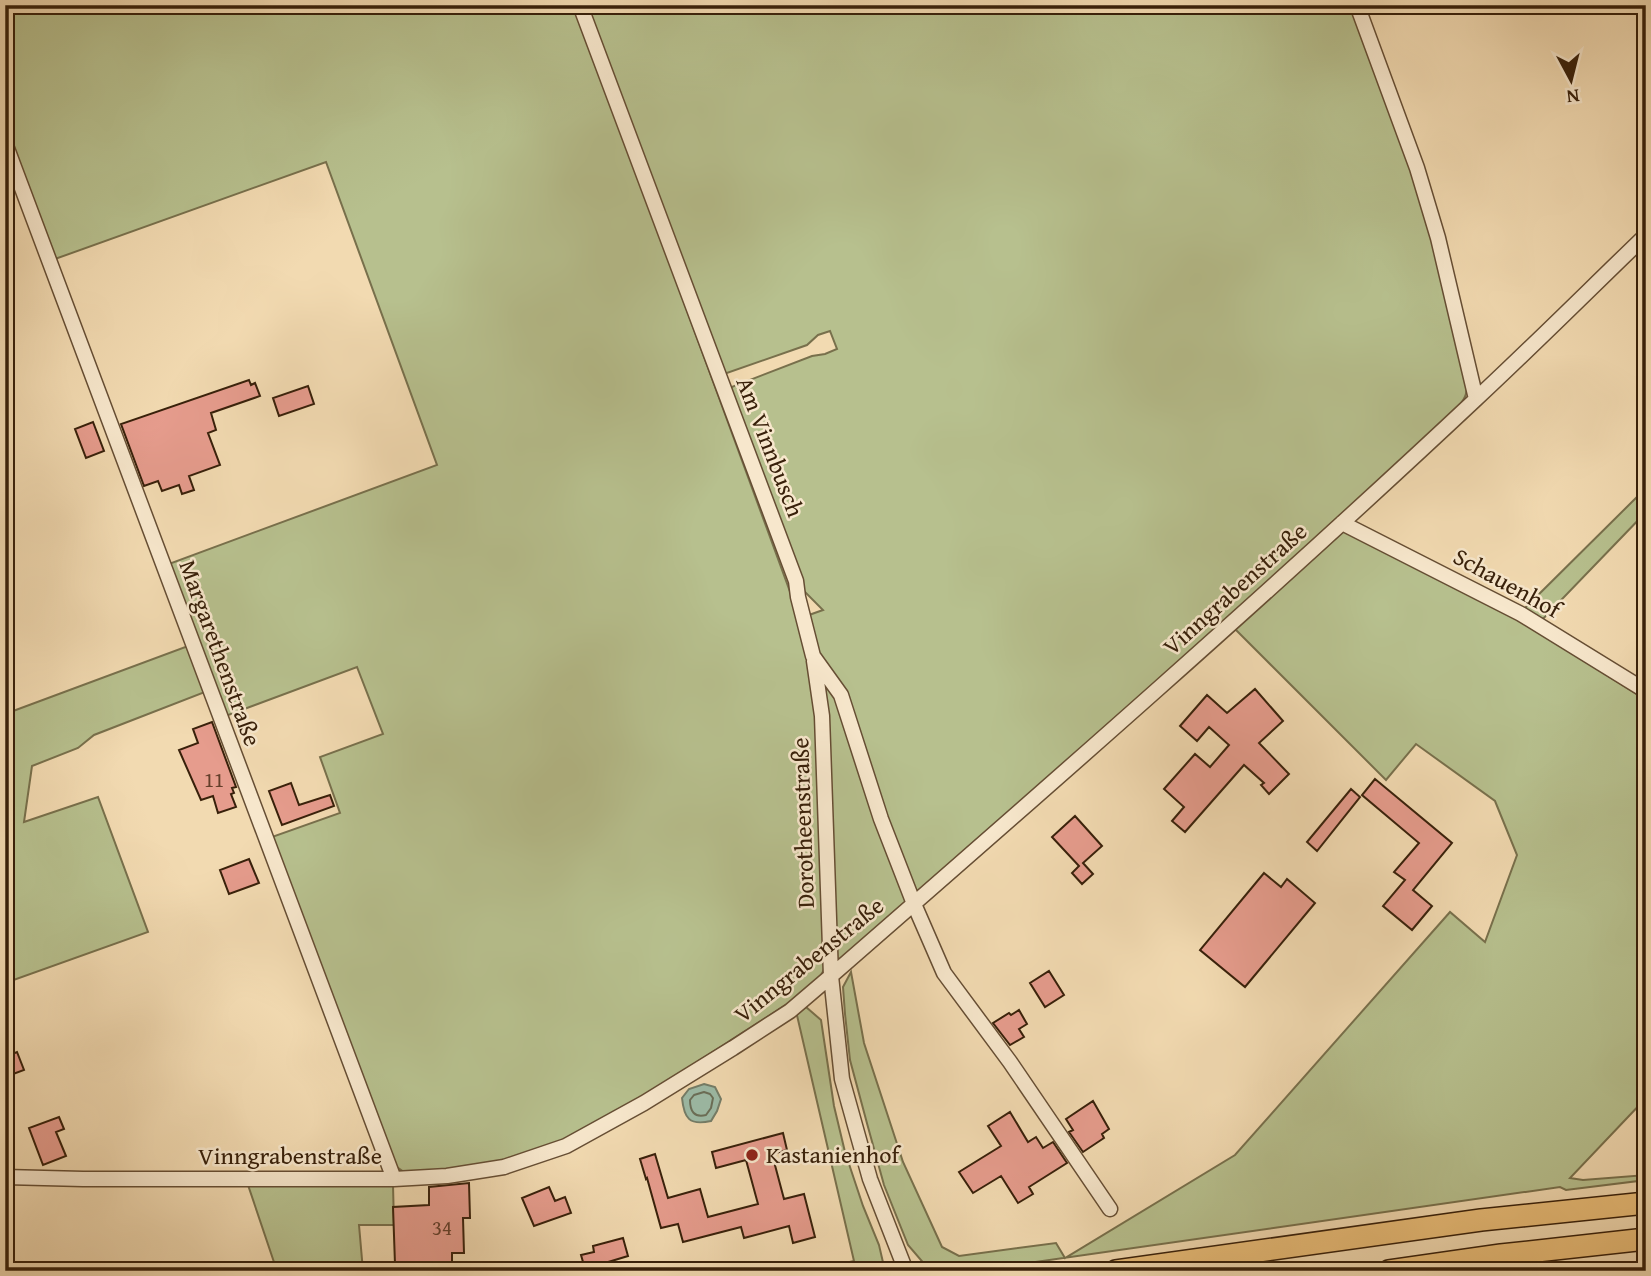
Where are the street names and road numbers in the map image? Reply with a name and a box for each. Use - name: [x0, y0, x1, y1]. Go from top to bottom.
- street label: Am Vinnbusch: [728, 372, 813, 522]
- street label: Vinngrabenstraße: [1155, 514, 1315, 663]
- street label: Schauenhof: [1447, 539, 1569, 628]
- street label: Margarethenstraße: [171, 555, 270, 751]
- street label: Dorotheenstraße: [782, 737, 823, 909]
- street label: Vinngrabenstraße: [726, 888, 891, 1031]
- street label: Vinngrabenstraße: [198, 1138, 382, 1173]

